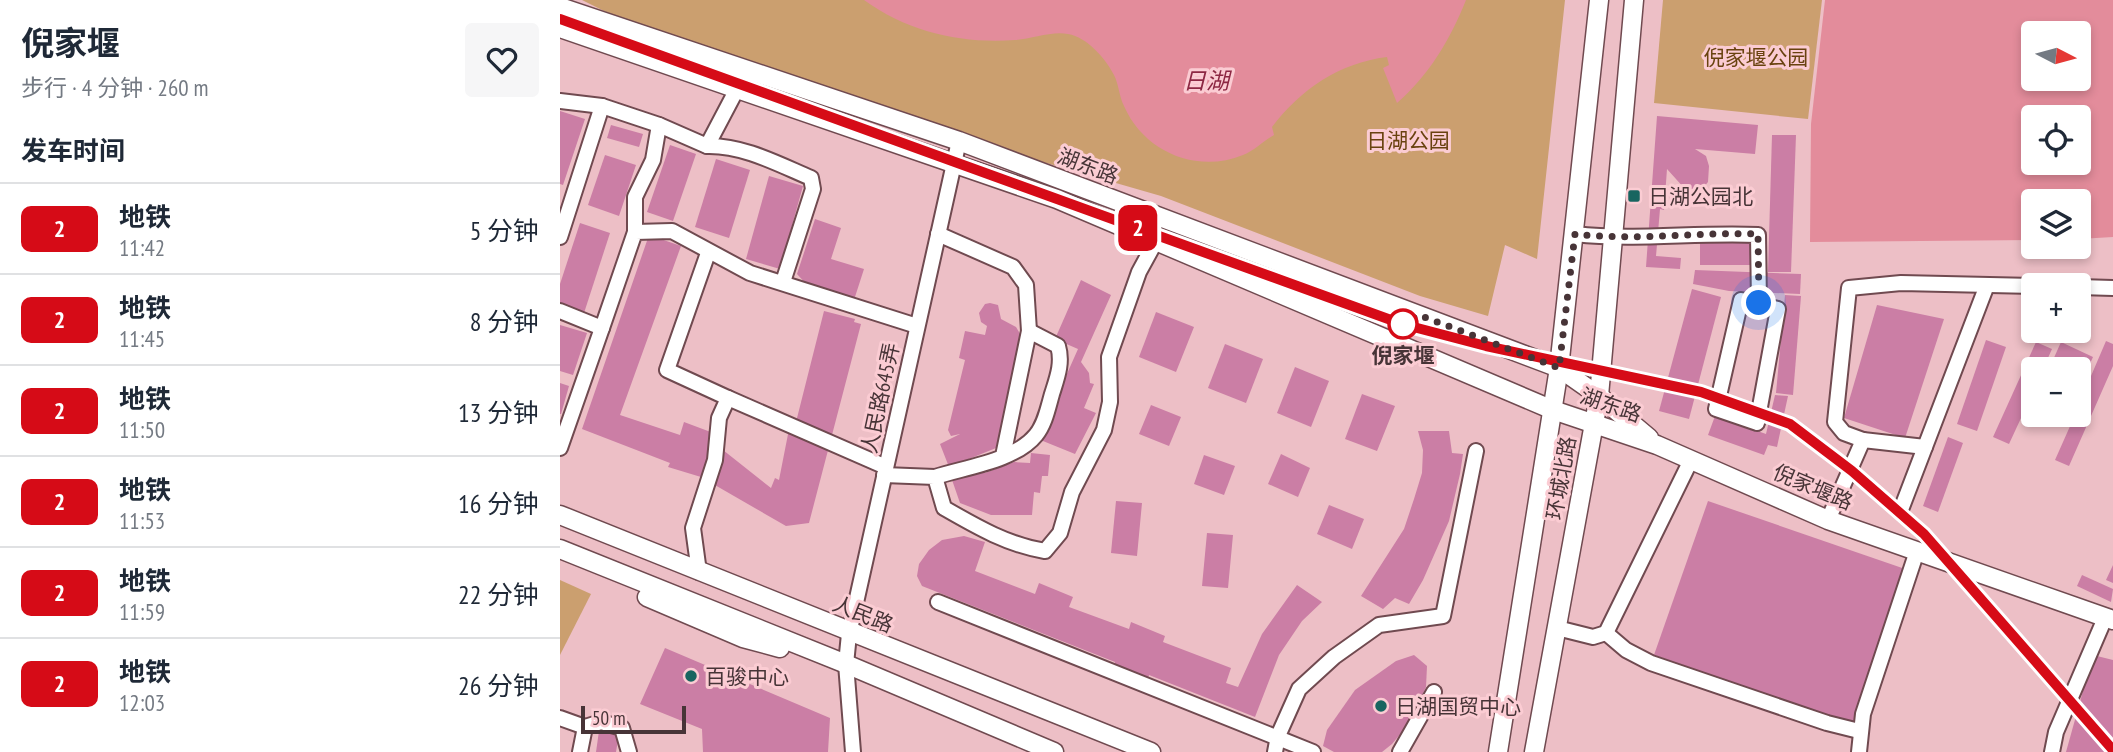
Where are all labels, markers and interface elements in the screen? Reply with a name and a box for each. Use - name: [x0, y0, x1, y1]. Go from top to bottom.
- text: 倪家堰: [21, 21, 120, 64]
- north arrow: [2021, 21, 2091, 91]
- map controls: [2021, 21, 2091, 427]
- button: heart: [465, 23, 539, 97]
- park label: 倪家堰公园: [1704, 44, 1809, 71]
- water label: 日湖: [1183, 66, 1232, 95]
- text: 步行 · 4 分钟 · 260 m: [21, 73, 208, 102]
- button: locate: [2021, 105, 2091, 175]
- park label: 日湖公园: [1366, 127, 1450, 154]
- text: 发车时间: [21, 134, 125, 167]
- street label: 湖东路: [1054, 142, 1122, 190]
- place label: 日湖公园北: [1648, 183, 1753, 210]
- marker: 日湖公园北: [1626, 188, 1642, 204]
- button: layers: [2021, 189, 2091, 259]
- text: 地铁: [119, 200, 171, 233]
- line badge: 2: [1115, 205, 1161, 251]
- text: 2: [1132, 212, 1144, 243]
- text: 2: [54, 213, 65, 244]
- text: 5 分钟: [470, 214, 539, 247]
- text: 11:42: [119, 233, 165, 262]
- button: +: [2021, 273, 2091, 343]
- your location: [1741, 285, 1776, 320]
- text: 地铁: [119, 291, 171, 324]
- text: 2: [54, 304, 65, 335]
- text: 8 分钟: [470, 305, 539, 338]
- marker: 倪家堰: [1388, 309, 1418, 339]
- text: 11:45: [119, 324, 165, 353]
- street label: 人民路645弄: [855, 340, 905, 456]
- place label: 倪家堰: [1372, 342, 1435, 369]
- button: −: [2021, 357, 2091, 427]
- text: 地铁: [119, 382, 171, 415]
- street label: 湖东路: [1577, 382, 1645, 428]
- text: 2: [54, 395, 65, 426]
- text: 13 分钟: [458, 396, 539, 429]
- text: 11:50: [119, 415, 165, 444]
- street label: 环城北路: [1540, 434, 1582, 522]
- street label: 倪家堰路: [1769, 458, 1857, 516]
- text: 地铁: [119, 473, 171, 506]
- text: 2: [54, 486, 65, 517]
- text: 16 分钟: [458, 487, 539, 520]
- text: 11:53: [119, 506, 165, 535]
- text: 地铁: [119, 564, 171, 597]
- text: 2: [54, 577, 65, 608]
- text: 22 分钟: [458, 578, 539, 611]
- street label: 人民路: [829, 590, 897, 638]
- text: 11:59: [119, 597, 165, 626]
- text: 地铁: [119, 655, 171, 688]
- place label: 百骏中心: [705, 663, 789, 690]
- text: 2: [54, 668, 65, 699]
- marker: 百骏中心: [683, 668, 699, 684]
- text: 26 分钟: [458, 669, 539, 702]
- text: 12:03: [119, 688, 165, 717]
- place label: 日湖国贸中心: [1395, 693, 1521, 720]
- marker: 日湖国贸中心: [1373, 698, 1389, 714]
- scale bar: [581, 703, 686, 735]
- text: 50 m: [592, 706, 626, 730]

